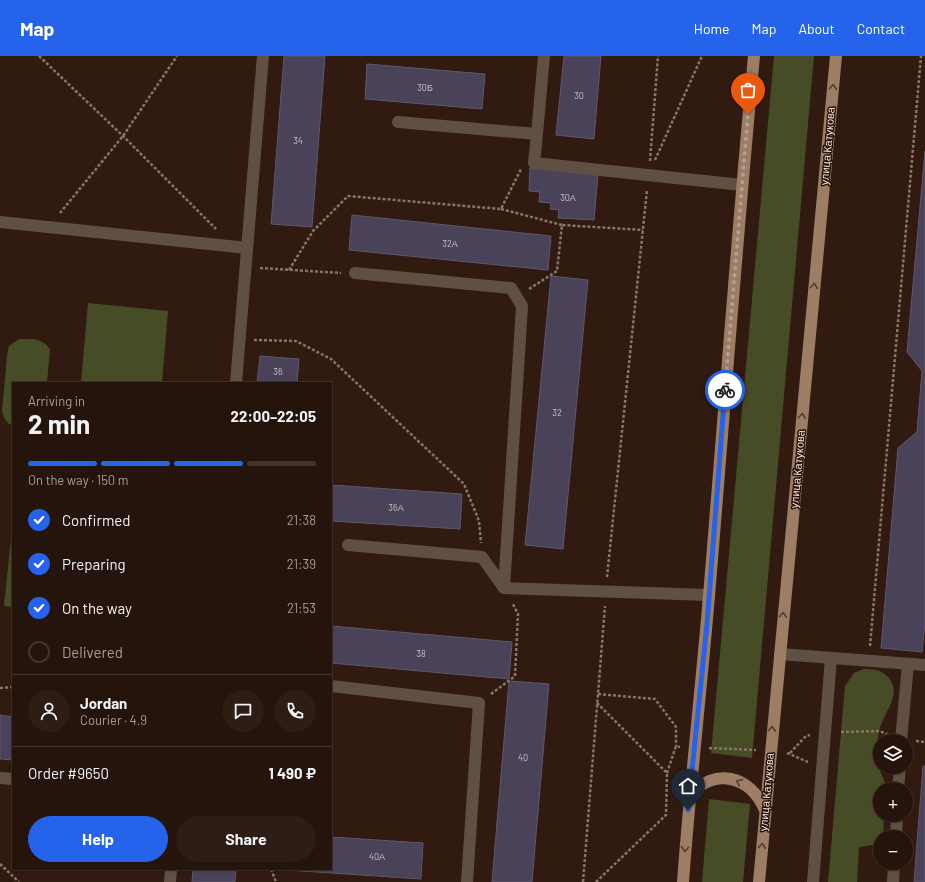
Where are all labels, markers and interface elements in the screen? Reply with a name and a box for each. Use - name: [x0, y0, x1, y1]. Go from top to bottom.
- text: Map: [20, 17, 54, 40]
- text: Home: [694, 20, 730, 37]
- text: Map: [752, 20, 776, 37]
- text: About: [798, 20, 835, 37]
- text: Contact: [857, 20, 905, 37]
- pin: [731, 73, 765, 114]
- icon: bag: [737, 79, 759, 101]
- house number: 30Б: [417, 82, 433, 93]
- one-way arrow: [828, 84, 837, 90]
- house number: 30: [574, 90, 584, 101]
- street label: улица Катукова: [817, 106, 837, 186]
- house number: 34: [293, 135, 303, 146]
- house number: 30А: [560, 192, 576, 203]
- house number: 32А: [442, 238, 458, 249]
- one-way arrow: [810, 283, 819, 289]
- house number: 36: [273, 366, 283, 377]
- courier: [705, 370, 745, 410]
- icon: bike: [714, 379, 736, 401]
- text: Arriving in: [28, 393, 85, 409]
- text: 22:00–22:05: [231, 407, 316, 425]
- house number: 32: [552, 407, 562, 418]
- text: 2 min: [28, 408, 90, 439]
- one-way arrow: [797, 413, 806, 419]
- street label: улица Катукова: [787, 429, 807, 509]
- text: On the way · 150 m: [28, 472, 129, 488]
- house number: 36А: [388, 502, 404, 513]
- icon: check: [28, 509, 50, 531]
- text: Confirmed: [62, 511, 130, 529]
- text: 21:38: [287, 512, 316, 528]
- icon: check: [28, 553, 50, 575]
- text: Preparing: [62, 555, 126, 573]
- text: 21:39: [287, 556, 316, 572]
- icon: check: [28, 597, 50, 619]
- text: On the way: [62, 599, 132, 617]
- text: 21:53: [287, 600, 316, 616]
- one-way arrow: [779, 612, 788, 618]
- text: Delivered: [62, 643, 123, 661]
- house number: 38: [416, 648, 426, 659]
- button: person: [28, 690, 70, 732]
- button: chat: [222, 690, 264, 732]
- button: phone: [274, 690, 316, 732]
- text: Jordan: [80, 694, 127, 712]
- text: Courier · 4.9: [80, 712, 147, 728]
- one-way arrow: [768, 726, 777, 732]
- map controls: [873, 734, 913, 870]
- button: layers: [873, 734, 913, 774]
- house number: 40: [518, 752, 528, 763]
- street label: улица Катукова: [756, 752, 776, 832]
- text: Order #9650: [28, 764, 109, 782]
- text: 1 490 ₽: [269, 764, 316, 782]
- pin: [671, 769, 705, 810]
- icon: home: [677, 775, 699, 797]
- one-way arrow: [736, 779, 743, 787]
- button: +: [873, 782, 913, 822]
- button: Help: [28, 816, 168, 862]
- button: Share: [176, 816, 316, 862]
- button: −: [873, 830, 913, 870]
- one-way arrow: [757, 843, 766, 849]
- one-way arrow: [681, 846, 690, 852]
- house number: 40А: [369, 851, 385, 862]

